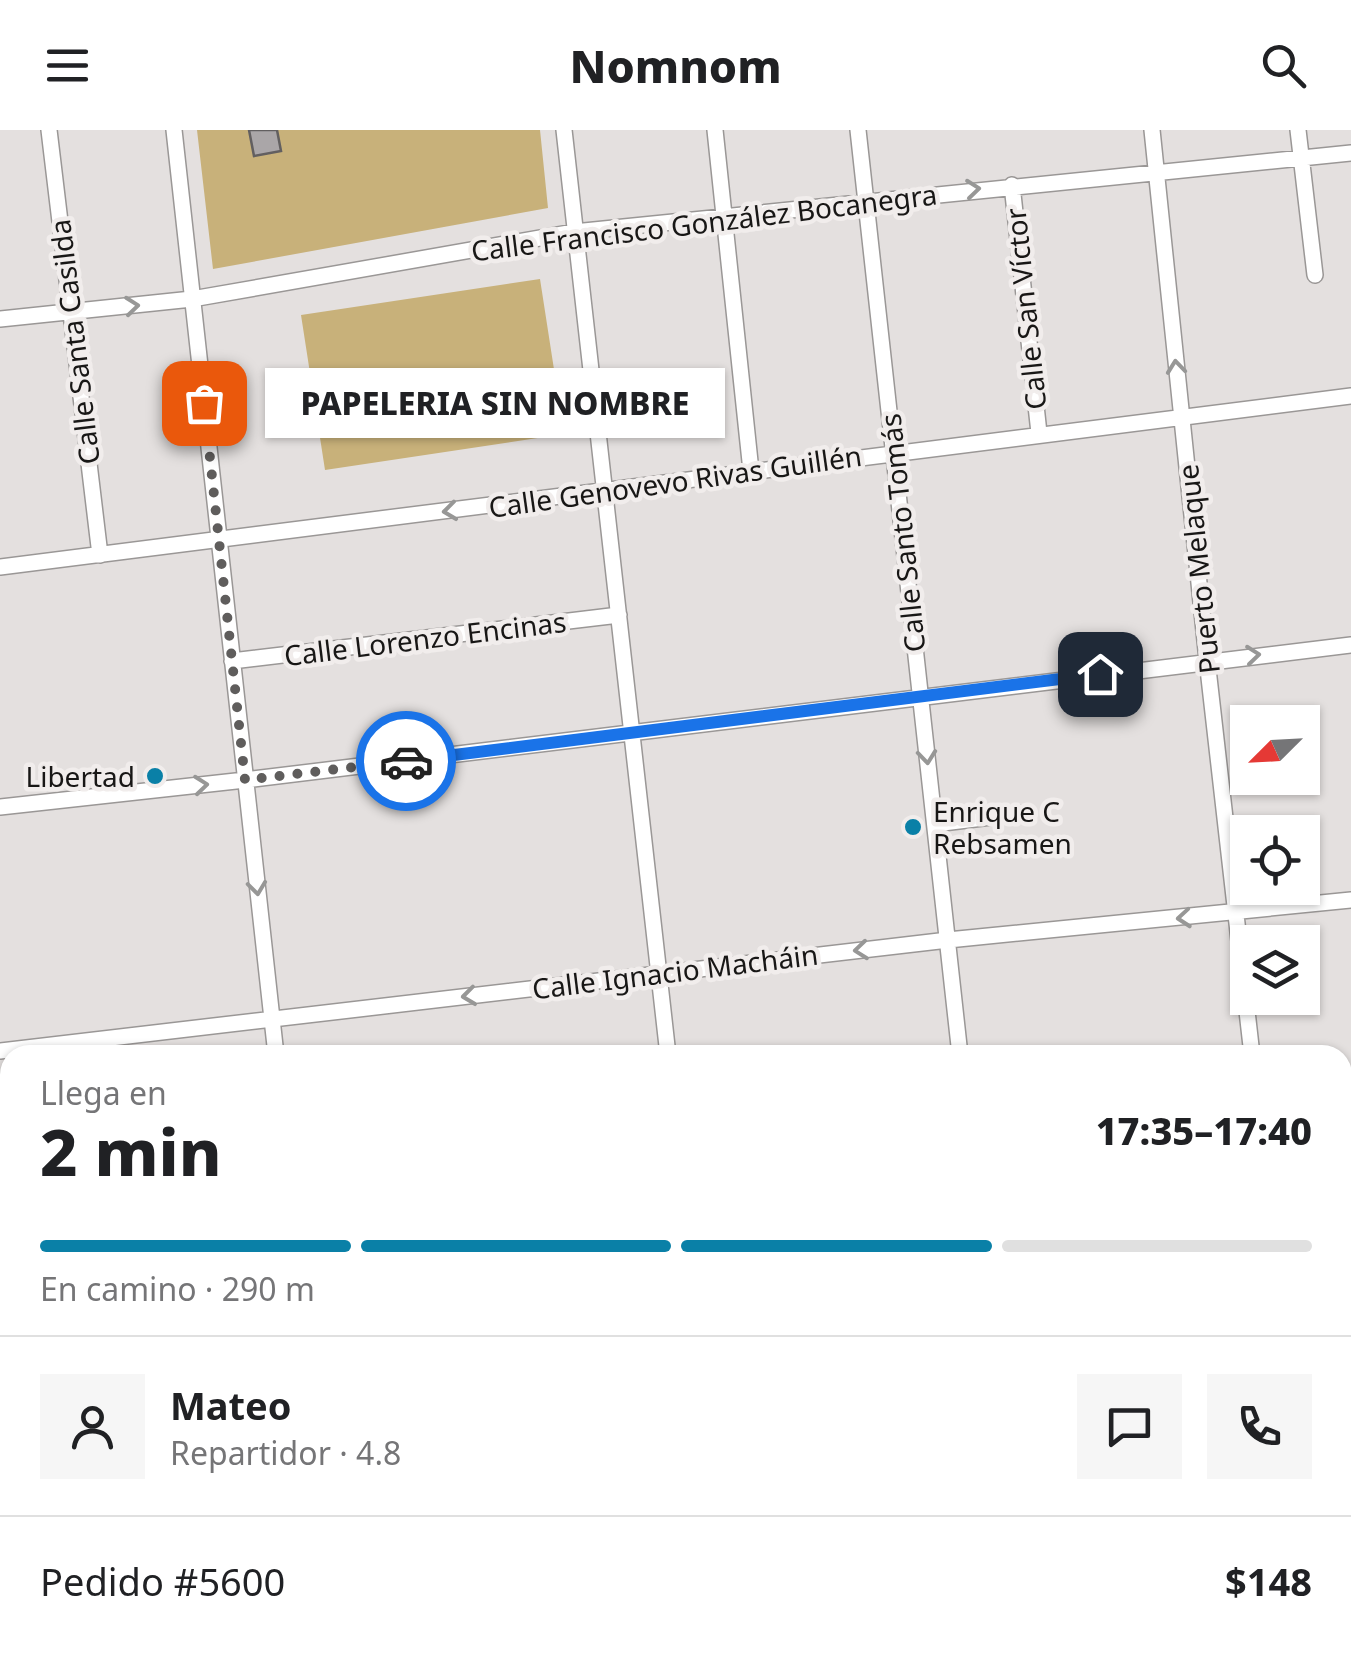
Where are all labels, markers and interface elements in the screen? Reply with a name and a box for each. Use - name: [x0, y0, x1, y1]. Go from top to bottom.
- text: Nomnom: [569, 35, 782, 96]
- icon: menu: [40, 38, 95, 93]
- icon: search: [1256, 38, 1311, 93]
- street label: Calle Francisco González Bocanegra: [469, 175, 939, 269]
- one-way arrow: [966, 179, 982, 200]
- street label: Calle San Víctor: [995, 206, 1054, 412]
- street label: Calle Santa Casilda: [40, 217, 108, 467]
- one-way arrow: [124, 295, 140, 317]
- one-way arrow: [1166, 358, 1188, 374]
- pin: [162, 361, 247, 446]
- callout: PAPELERIA SIN NOMBRE: [264, 368, 724, 438]
- icon: bag: [177, 376, 232, 431]
- text: PAPELERIA SIN NOMBRE: [301, 381, 689, 424]
- street label: Calle Santo Tomás: [871, 412, 933, 654]
- street label: Calle Genovevo Rivas Guillén: [486, 436, 864, 526]
- street label: Puerto Melaque: [1168, 462, 1228, 676]
- one-way arrow: [442, 500, 458, 521]
- street label: Calle Lorenzo Encinas: [282, 602, 568, 674]
- pin: [1058, 632, 1143, 717]
- one-way arrow: [1246, 645, 1262, 666]
- icon: home: [1073, 647, 1128, 702]
- north arrow: [1230, 705, 1320, 795]
- map controls: [1230, 705, 1320, 1015]
- courier: [356, 711, 456, 811]
- icon: car: [379, 734, 434, 789]
- one-way arrow: [916, 750, 937, 766]
- place label: Libertad: [25, 757, 135, 795]
- marker: Libertad: [144, 765, 166, 787]
- one-way arrow: [194, 775, 210, 796]
- place label: Enrique C Rebsamen: [933, 792, 1072, 862]
- button: locate: [1230, 815, 1320, 905]
- marker: Enrique C Rebsamen: [902, 816, 924, 838]
- one-way arrow: [246, 880, 267, 896]
- one-way arrow: [1176, 906, 1192, 928]
- button: layers: [1230, 925, 1320, 1015]
- street label: Calle Ignacio Macháin: [530, 935, 820, 1007]
- one-way arrow: [853, 939, 869, 960]
- one-way arrow: [460, 985, 476, 1006]
- text: Llega en: [40, 1071, 167, 1114]
- text: 17:35–17:40: [1096, 1104, 1312, 1156]
- text: 2 min: [40, 1107, 222, 1195]
- text: En camino · 290 m: [40, 1267, 315, 1310]
- button: person: [40, 1374, 145, 1479]
- button: chat: [1077, 1374, 1182, 1479]
- button: phone: [1207, 1374, 1312, 1479]
- text: Mateo: [170, 1379, 292, 1431]
- text: Repartidor · 4.8: [170, 1431, 401, 1474]
- text: Pedido #5600: [40, 1555, 285, 1607]
- text: $148: [1225, 1555, 1312, 1607]

